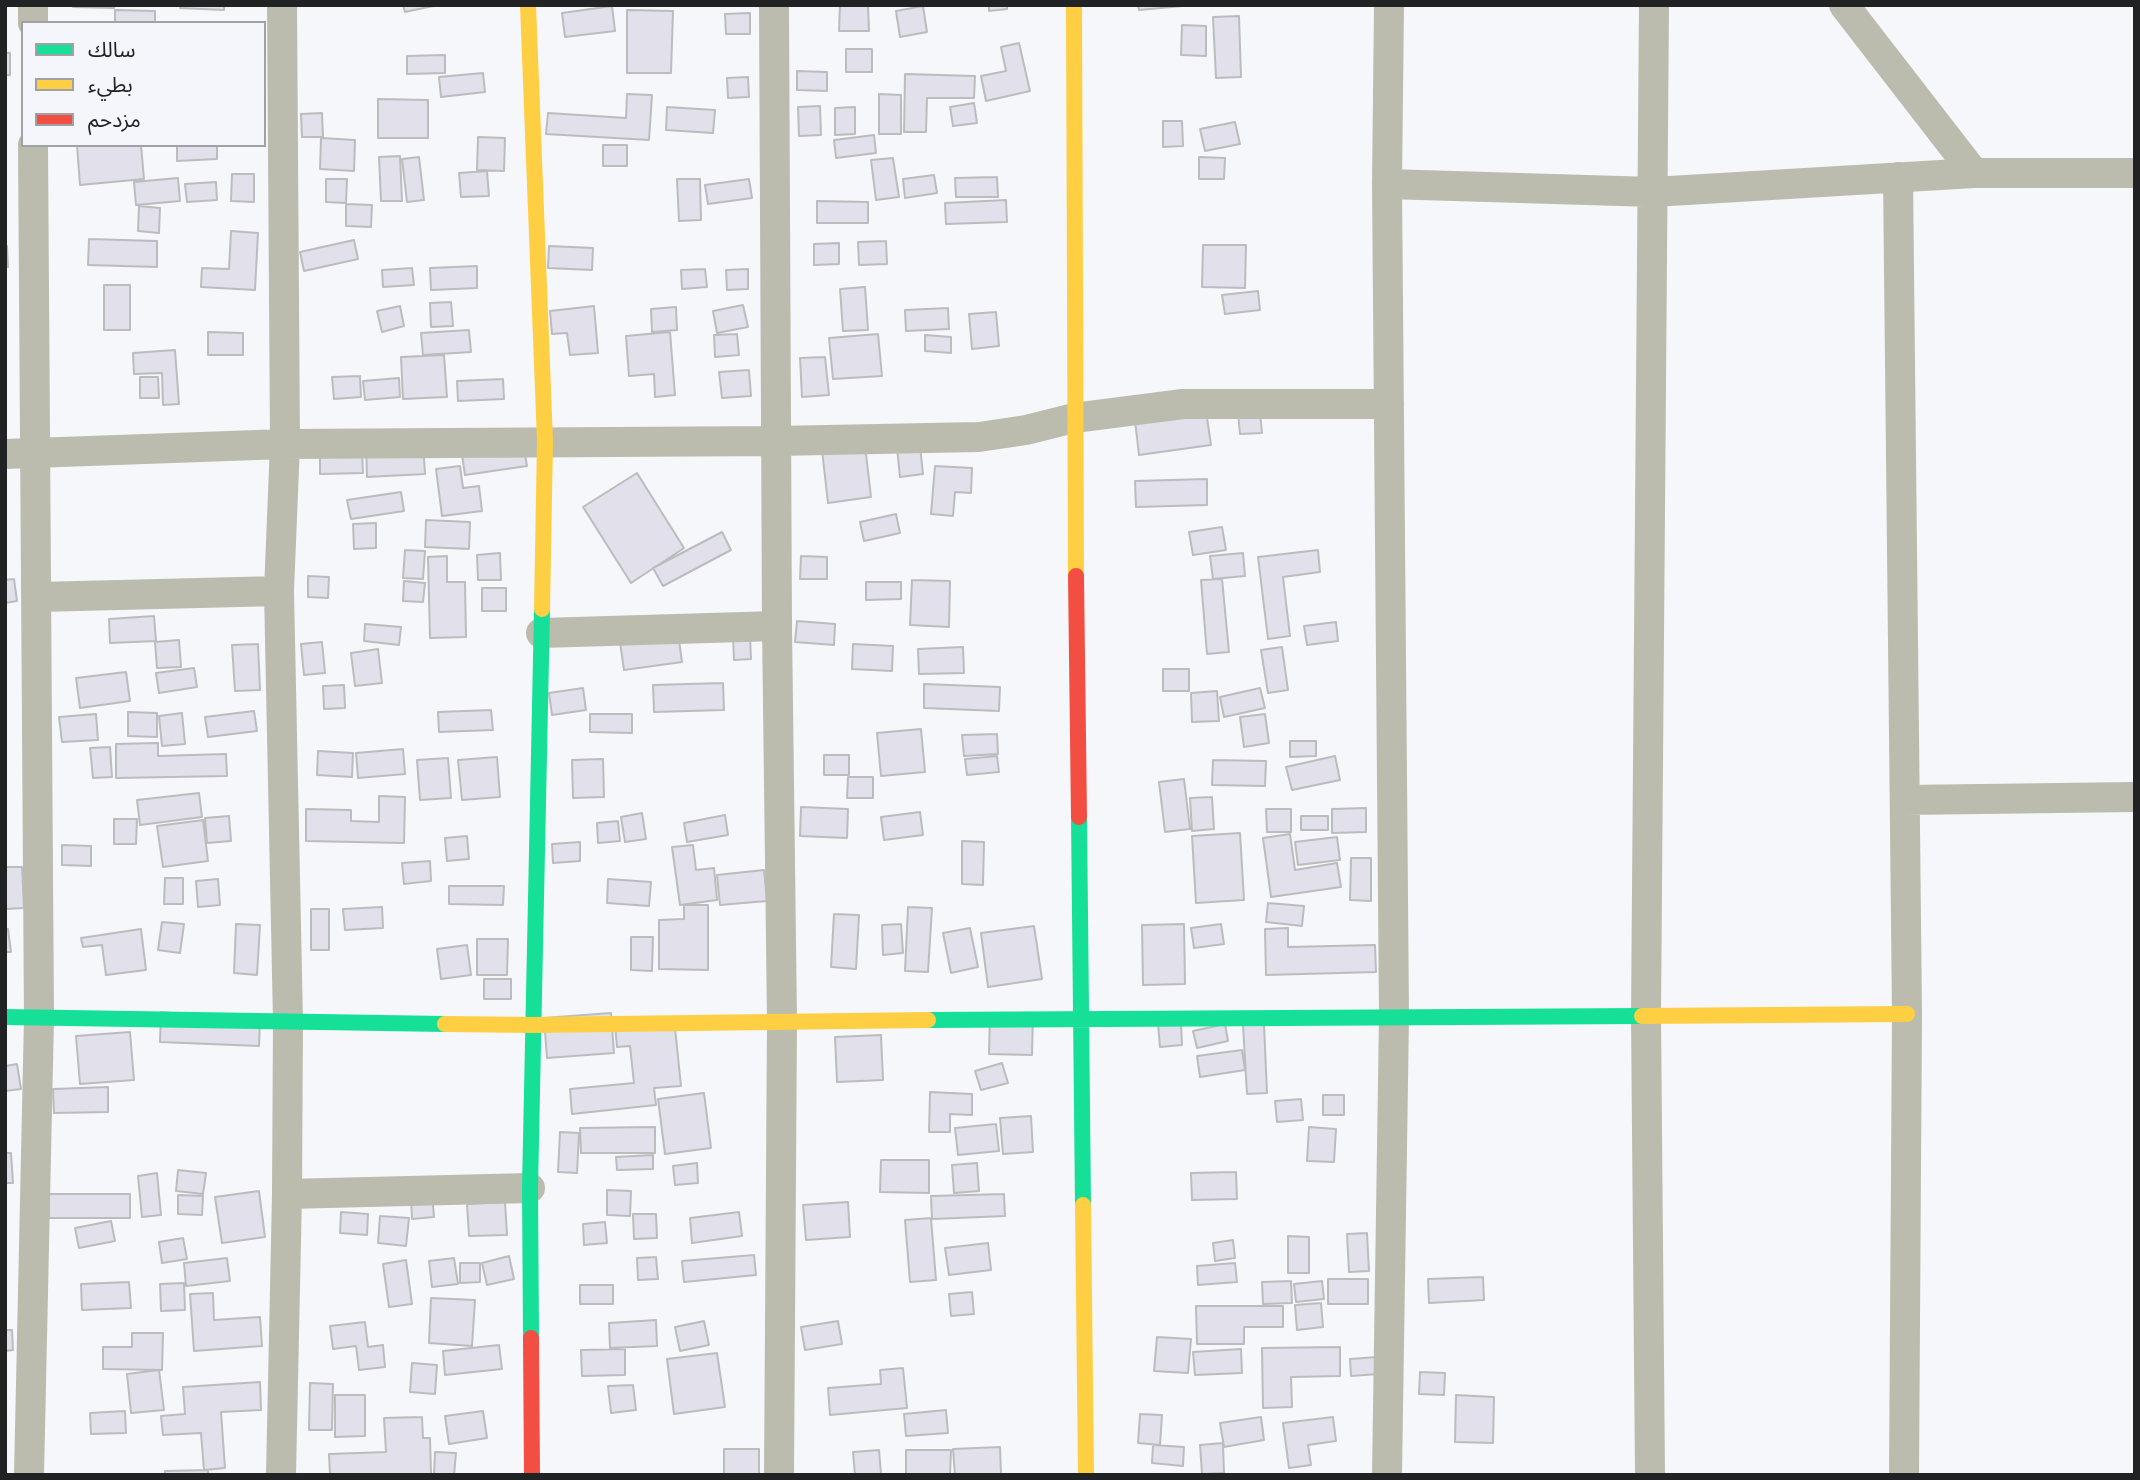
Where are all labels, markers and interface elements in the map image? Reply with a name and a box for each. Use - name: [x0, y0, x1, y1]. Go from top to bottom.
- legend: [21, 21, 266, 147]
- text: سالك: [88, 37, 135, 62]
- text: بطيء: [88, 72, 133, 97]
- text: مزدحم: [88, 107, 141, 132]

